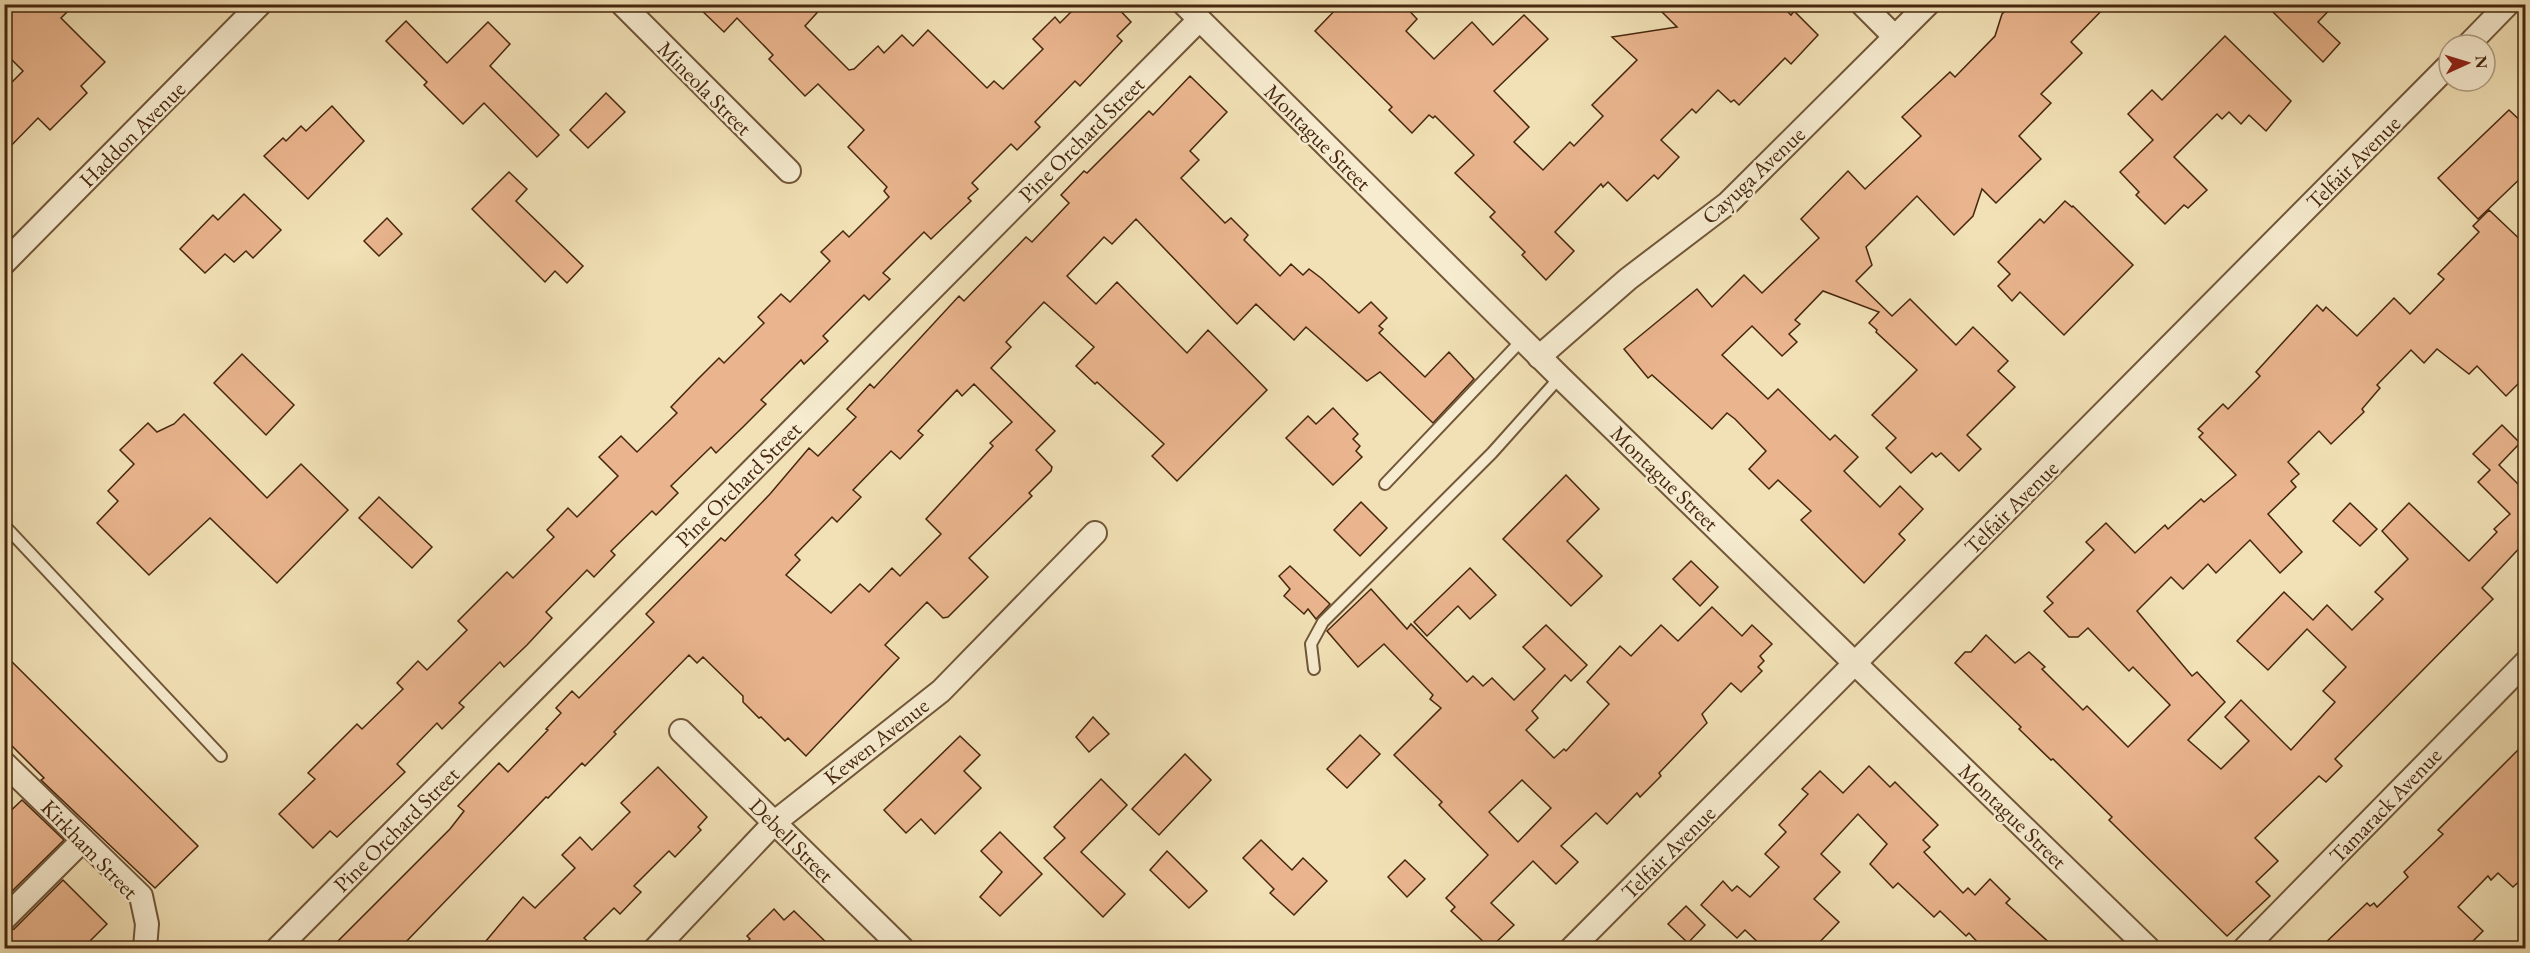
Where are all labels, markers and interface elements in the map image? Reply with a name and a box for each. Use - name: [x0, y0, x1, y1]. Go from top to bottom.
- north arrow: [2437, 33, 2497, 93]
- street label: Mineola Street: [651, 35, 758, 142]
- text: N: [2471, 55, 2492, 69]
- street label: Pine Orchard Street: [1012, 70, 1151, 208]
- street label: Haddon Avenue: [73, 75, 192, 194]
- street label: Montague Street: [1258, 78, 1377, 197]
- street label: Telfair Avenue: [2300, 109, 2407, 216]
- street label: Cayuga Avenue: [1695, 120, 1812, 231]
- street label: Pine Orchard Street: [669, 415, 808, 553]
- street label: Montague Street: [1604, 419, 1725, 537]
- street label: Telfair Avenue: [1958, 454, 2065, 561]
- street label: Kewen Avenue: [818, 691, 935, 792]
- street label: Tamarack Avenue: [2323, 741, 2448, 869]
- street label: Montague Street: [1952, 757, 2073, 875]
- street label: Pine Orchard Street: [327, 760, 466, 898]
- street label: Debell Street: [743, 792, 840, 889]
- street label: Kirkham Street: [35, 793, 145, 906]
- street label: Telfair Avenue: [1615, 799, 1722, 906]

